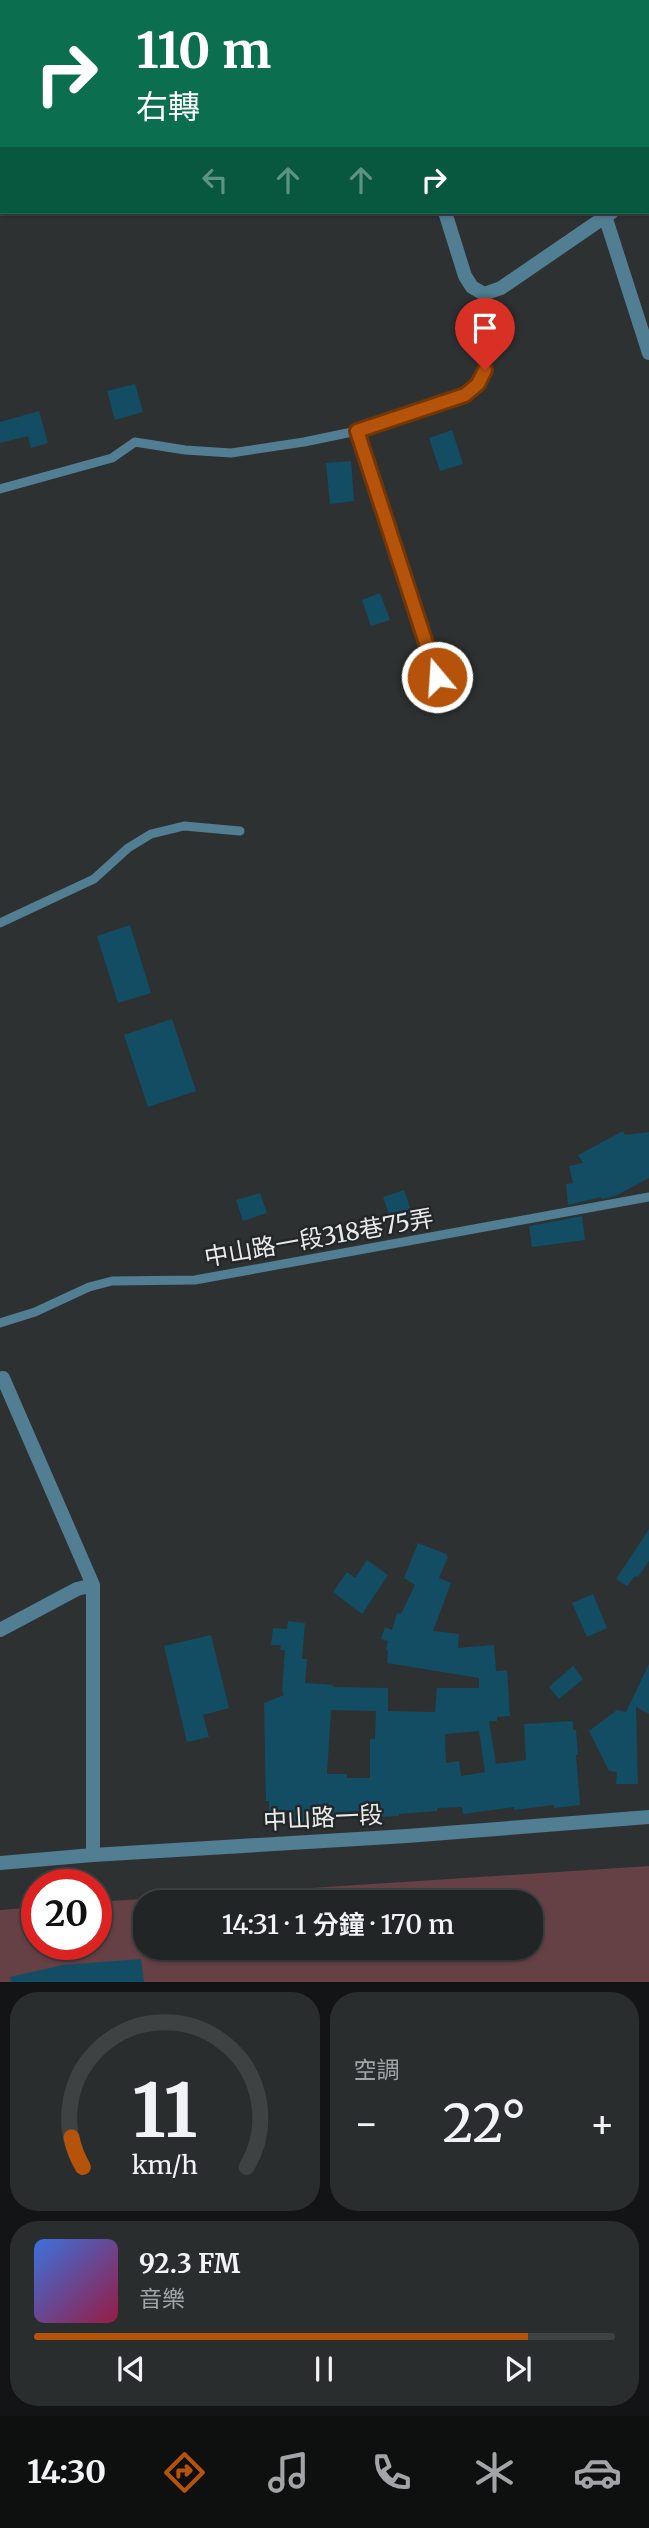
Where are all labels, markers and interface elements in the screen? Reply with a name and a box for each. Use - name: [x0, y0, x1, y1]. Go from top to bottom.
- text: 110 m: [136, 20, 271, 81]
- icon: right: [21, 28, 112, 119]
- text: 右轉: [136, 87, 200, 127]
- icon: left: [196, 161, 234, 199]
- icon: ahead: [269, 161, 307, 199]
- icon: ahead: [342, 161, 380, 199]
- icon: right: [415, 161, 453, 199]
- pin: [455, 298, 515, 370]
- icon: arrive: [466, 309, 504, 347]
- position arrow: [400, 640, 474, 714]
- street label: 中山路一段318巷75弄: [202, 1202, 436, 1273]
- street label: 中山路一段: [262, 1799, 384, 1836]
- speed limit sign: 20: [21, 1869, 112, 1960]
- text: 14:31 · 1 分鐘 · 170 m: [222, 1908, 454, 1941]
- text: 空調: [354, 2055, 400, 2084]
- text: 11: [132, 2066, 198, 2158]
- text: 22°: [442, 2091, 526, 2156]
- text: −: [354, 2100, 379, 2147]
- text: +: [590, 2100, 615, 2147]
- text: km/h: [132, 2149, 198, 2181]
- text: 92.3 FM: [139, 2247, 240, 2280]
- text: 音樂: [139, 2284, 185, 2313]
- icon: previous: [112, 2350, 150, 2388]
- icon: pause: [305, 2350, 343, 2388]
- icon: next: [499, 2350, 537, 2388]
- icon: directions: [160, 2448, 209, 2497]
- icon: music: [264, 2448, 313, 2497]
- icon: phone: [367, 2448, 416, 2497]
- icon: climate: [470, 2448, 519, 2497]
- icon: car: [573, 2448, 622, 2497]
- text: 14:30: [27, 2452, 106, 2492]

